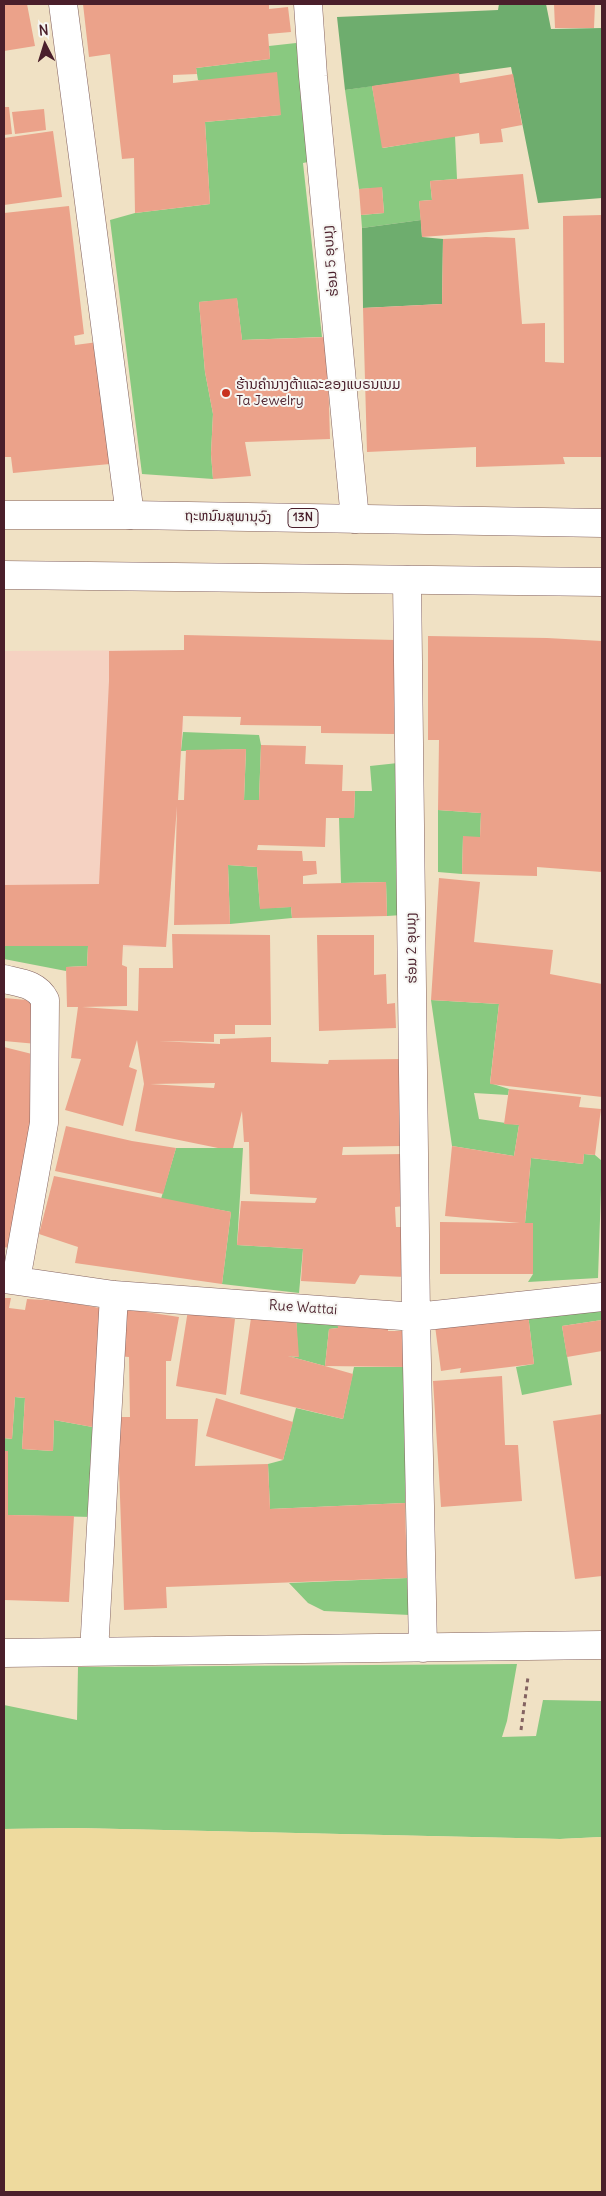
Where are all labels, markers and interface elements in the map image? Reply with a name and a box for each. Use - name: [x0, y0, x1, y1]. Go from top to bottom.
- north arrow: [20, 20, 70, 70]
- text: N: [38, 21, 49, 39]
- street label: ຮ່ອມ 5 ອຸບມຸງ: [320, 225, 342, 297]
- place label: ຮ້ານຄຳນາງຕ້າແລະຂອງແບຣນເນມ Ta Jewelry: [236, 377, 401, 410]
- marker: ຮ້ານຄຳນາງຕ້າແລະຂອງແບຣນເນມ Ta Jewelry: [220, 387, 232, 399]
- street label: ຖະຫນົນສຸພານຸວົງ: [184, 508, 272, 526]
- road number: 13N: [288, 508, 318, 528]
- street label: ຮ່ອມ 2 ອຸບມຸງ: [403, 912, 421, 984]
- street label: Rue Wattai: [268, 1297, 338, 1319]

